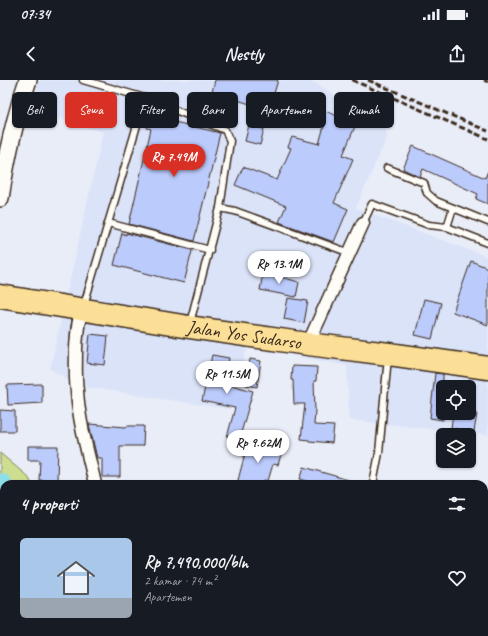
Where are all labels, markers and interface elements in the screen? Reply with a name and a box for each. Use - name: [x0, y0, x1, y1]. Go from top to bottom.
- text: 07:34: [20, 5, 50, 24]
- icon: back: [20, 43, 42, 65]
- text: Nestly: [225, 43, 263, 65]
- icon: share: [446, 43, 468, 65]
- chip: Beli: [12, 92, 57, 128]
- chip: Sewa: [65, 92, 117, 128]
- chip: Filter: [125, 92, 179, 128]
- chip: Baru: [187, 92, 238, 128]
- chip: Apartemen: [246, 92, 326, 128]
- chip: Rumah: [334, 92, 394, 128]
- pin: Rp 7.49M: [133, 144, 215, 178]
- text: Rp 7.49M: [152, 149, 196, 165]
- pin: Rp 13.1M: [238, 251, 320, 285]
- text: Rp 13.1M: [257, 256, 302, 272]
- street label: Jalan Yos Sudarso: [184, 315, 304, 355]
- pin: Rp 11.5M: [186, 361, 268, 395]
- text: Rp 11.5M: [205, 366, 249, 382]
- map controls: [436, 380, 476, 468]
- button: locate: [436, 380, 476, 420]
- button: layers: [436, 428, 476, 468]
- pin: Rp 9.62M: [217, 430, 299, 464]
- text: Rp 9.62M: [235, 435, 281, 451]
- icon: filters: [446, 493, 468, 515]
- text: 4 properti: [20, 494, 78, 515]
- text: Rp 7,490,000/bln: [144, 552, 248, 573]
- icon: home: [52, 554, 100, 602]
- icon: heart: [446, 567, 468, 589]
- text: 2 kamar · 74 m²: [144, 573, 216, 589]
- text: Apartemen: [144, 589, 192, 605]

